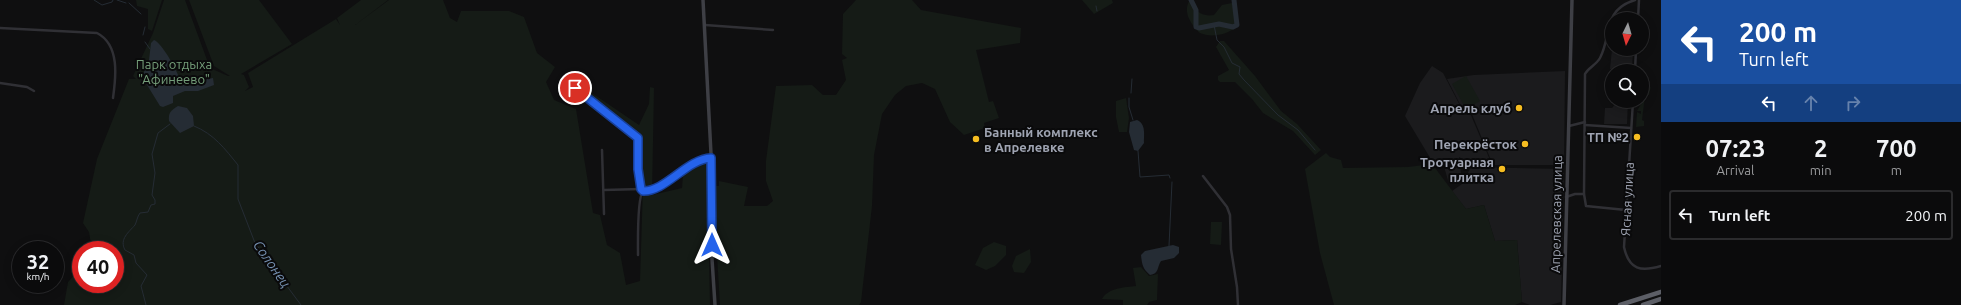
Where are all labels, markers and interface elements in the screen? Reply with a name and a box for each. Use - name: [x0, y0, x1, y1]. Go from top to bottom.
- north arrow: [1605, 12, 1649, 56]
- map controls: [1605, 12, 1649, 108]
- icon: left: [1673, 16, 1725, 68]
- text: 200 m: [1739, 16, 1817, 47]
- text: Turn left: [1739, 49, 1809, 69]
- park label: Парк отдыха "Афинеево": [136, 57, 212, 86]
- button: search: [1605, 64, 1649, 108]
- pin: [558, 71, 592, 105]
- icon: arrive: [564, 77, 586, 99]
- icon: left: [1758, 92, 1780, 114]
- icon: ahead: [1800, 92, 1822, 114]
- icon: right: [1842, 92, 1864, 114]
- place label: Апрель клуб: [1430, 101, 1511, 115]
- marker: Апрель клуб: [1514, 103, 1524, 113]
- place label: Банный комплекс в Апрелевке: [984, 125, 1098, 154]
- place label: ТП №2: [1587, 130, 1629, 144]
- marker: ТП №2: [1632, 132, 1642, 142]
- marker: Банный комплекс в Апрелевке: [971, 134, 981, 144]
- text: 07:23: [1705, 135, 1765, 162]
- text: 2: [1814, 135, 1827, 162]
- text: 700: [1876, 135, 1917, 162]
- place label: Перекрёсток: [1434, 137, 1518, 151]
- marker: Перекрёсток: [1520, 139, 1530, 149]
- place label: Тротуарная плитка: [1420, 155, 1494, 184]
- street label: Апрелевская улица: [1548, 155, 1564, 273]
- street label: Ясная улица: [1618, 162, 1636, 236]
- text: Arrival: [1716, 163, 1754, 177]
- text: min: [1810, 163, 1832, 177]
- text: m: [1891, 163, 1902, 177]
- marker: Тротуарная плитка: [1497, 164, 1507, 174]
- icon: left: [1675, 204, 1697, 226]
- text: Turn left: [1709, 207, 1770, 224]
- text: 200 m: [1905, 207, 1947, 224]
- position arrow: [691, 224, 733, 266]
- water label: Солонец: [250, 237, 294, 291]
- speed limit sign: 40: [72, 241, 124, 293]
- text: 32: [27, 250, 49, 273]
- text: km/h: [26, 271, 50, 282]

